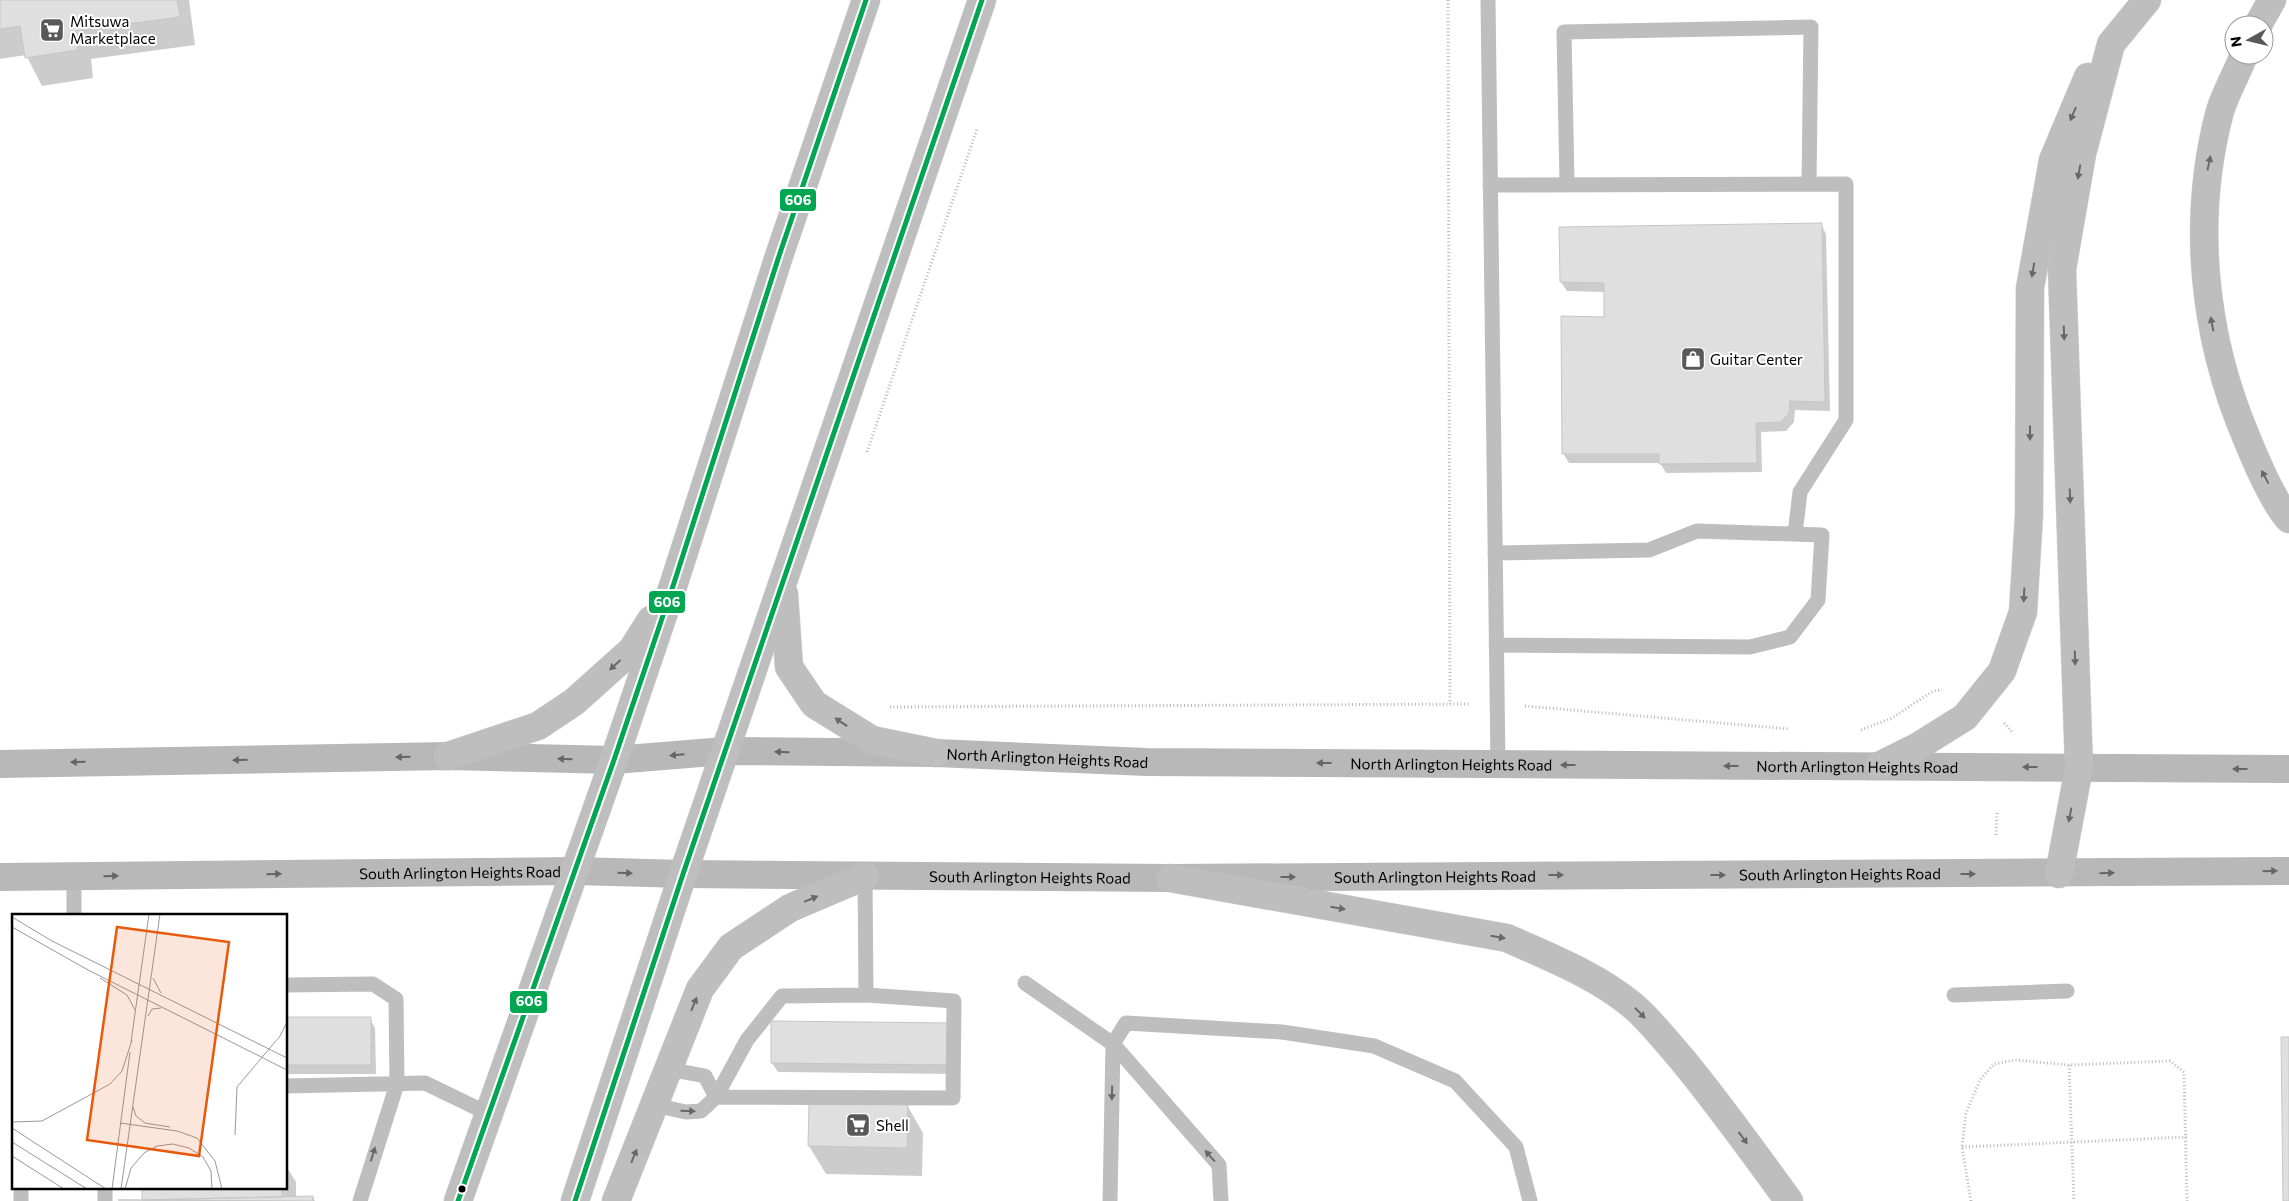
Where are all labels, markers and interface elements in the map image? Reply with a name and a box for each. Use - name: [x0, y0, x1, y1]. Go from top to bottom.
- place label: Mitsuwa Marketplace: [70, 12, 156, 47]
- north arrow: [2224, 15, 2274, 65]
- supermarket icon: Mitsuwa Marketplace: [39, 17, 65, 43]
- text: N: [2226, 35, 2245, 48]
- one-way arrow: [2068, 107, 2076, 121]
- one-way arrow: [2205, 155, 2213, 170]
- one-way arrow: [2075, 165, 2083, 180]
- line badge: 606: [779, 188, 817, 212]
- text: 606: [785, 191, 812, 208]
- one-way arrow: [2029, 263, 2037, 279]
- one-way arrow: [2208, 316, 2216, 332]
- one-way arrow: [2060, 326, 2068, 342]
- shop icon: Guitar Center: [1680, 346, 1706, 372]
- place label: Guitar Center: [1710, 350, 1803, 368]
- one-way arrow: [2025, 425, 2033, 441]
- one-way arrow: [2261, 470, 2269, 484]
- one-way arrow: [2066, 488, 2074, 504]
- one-way arrow: [2020, 587, 2028, 603]
- line badge: 606: [648, 590, 686, 614]
- text: 606: [654, 593, 681, 610]
- one-way arrow: [2072, 650, 2080, 666]
- one-way arrow: [610, 659, 622, 671]
- one-way arrow: [834, 717, 848, 727]
- street label: North Arlington Heights Road: [946, 744, 1149, 771]
- one-way arrow: [774, 748, 790, 756]
- one-way arrow: [668, 751, 684, 759]
- one-way arrow: [395, 753, 411, 761]
- street label: North Arlington Heights Road: [1350, 754, 1552, 773]
- one-way arrow: [557, 755, 573, 763]
- one-way arrow: [232, 756, 248, 764]
- street label: North Arlington Heights Road: [1756, 757, 1958, 776]
- one-way arrow: [70, 758, 86, 766]
- one-way arrow: [1315, 759, 1331, 767]
- one-way arrow: [1560, 761, 1576, 769]
- one-way arrow: [1723, 762, 1739, 770]
- one-way arrow: [2022, 763, 2038, 771]
- one-way arrow: [2232, 764, 2248, 772]
- one-way arrow: [2066, 808, 2074, 823]
- street label: South Arlington Heights Road: [359, 862, 561, 882]
- street label: South Arlington Heights Road: [1739, 864, 1941, 883]
- street label: South Arlington Heights Road: [929, 867, 1131, 887]
- street label: South Arlington Heights Road: [1334, 867, 1536, 886]
- one-way arrow: [2262, 867, 2278, 875]
- one-way arrow: [617, 869, 633, 877]
- one-way arrow: [2100, 869, 2116, 877]
- one-way arrow: [266, 870, 282, 878]
- one-way arrow: [1960, 870, 1976, 878]
- one-way arrow: [1548, 871, 1564, 879]
- one-way arrow: [1710, 871, 1726, 879]
- one-way arrow: [103, 872, 119, 880]
- one-way arrow: [1281, 873, 1297, 881]
- one-way arrow: [804, 895, 818, 903]
- one-way arrow: [1330, 905, 1346, 913]
- inset map: [12, 914, 288, 1188]
- one-way arrow: [1490, 933, 1506, 941]
- line badge: 606: [509, 990, 548, 1014]
- text: 606: [516, 992, 543, 1009]
- one-way arrow: [691, 997, 698, 1012]
- one-way arrow: [1634, 1007, 1646, 1019]
- one-way arrow: [1108, 1085, 1116, 1101]
- one-way arrow: [680, 1107, 696, 1115]
- supermarket icon: Shell: [845, 1112, 871, 1138]
- place label: Shell: [876, 1116, 909, 1134]
- one-way arrow: [1738, 1132, 1748, 1145]
- one-way arrow: [370, 1146, 378, 1161]
- one-way arrow: [630, 1148, 638, 1163]
- one-way arrow: [1205, 1149, 1216, 1162]
- unlabelled marker: [457, 1184, 467, 1194]

